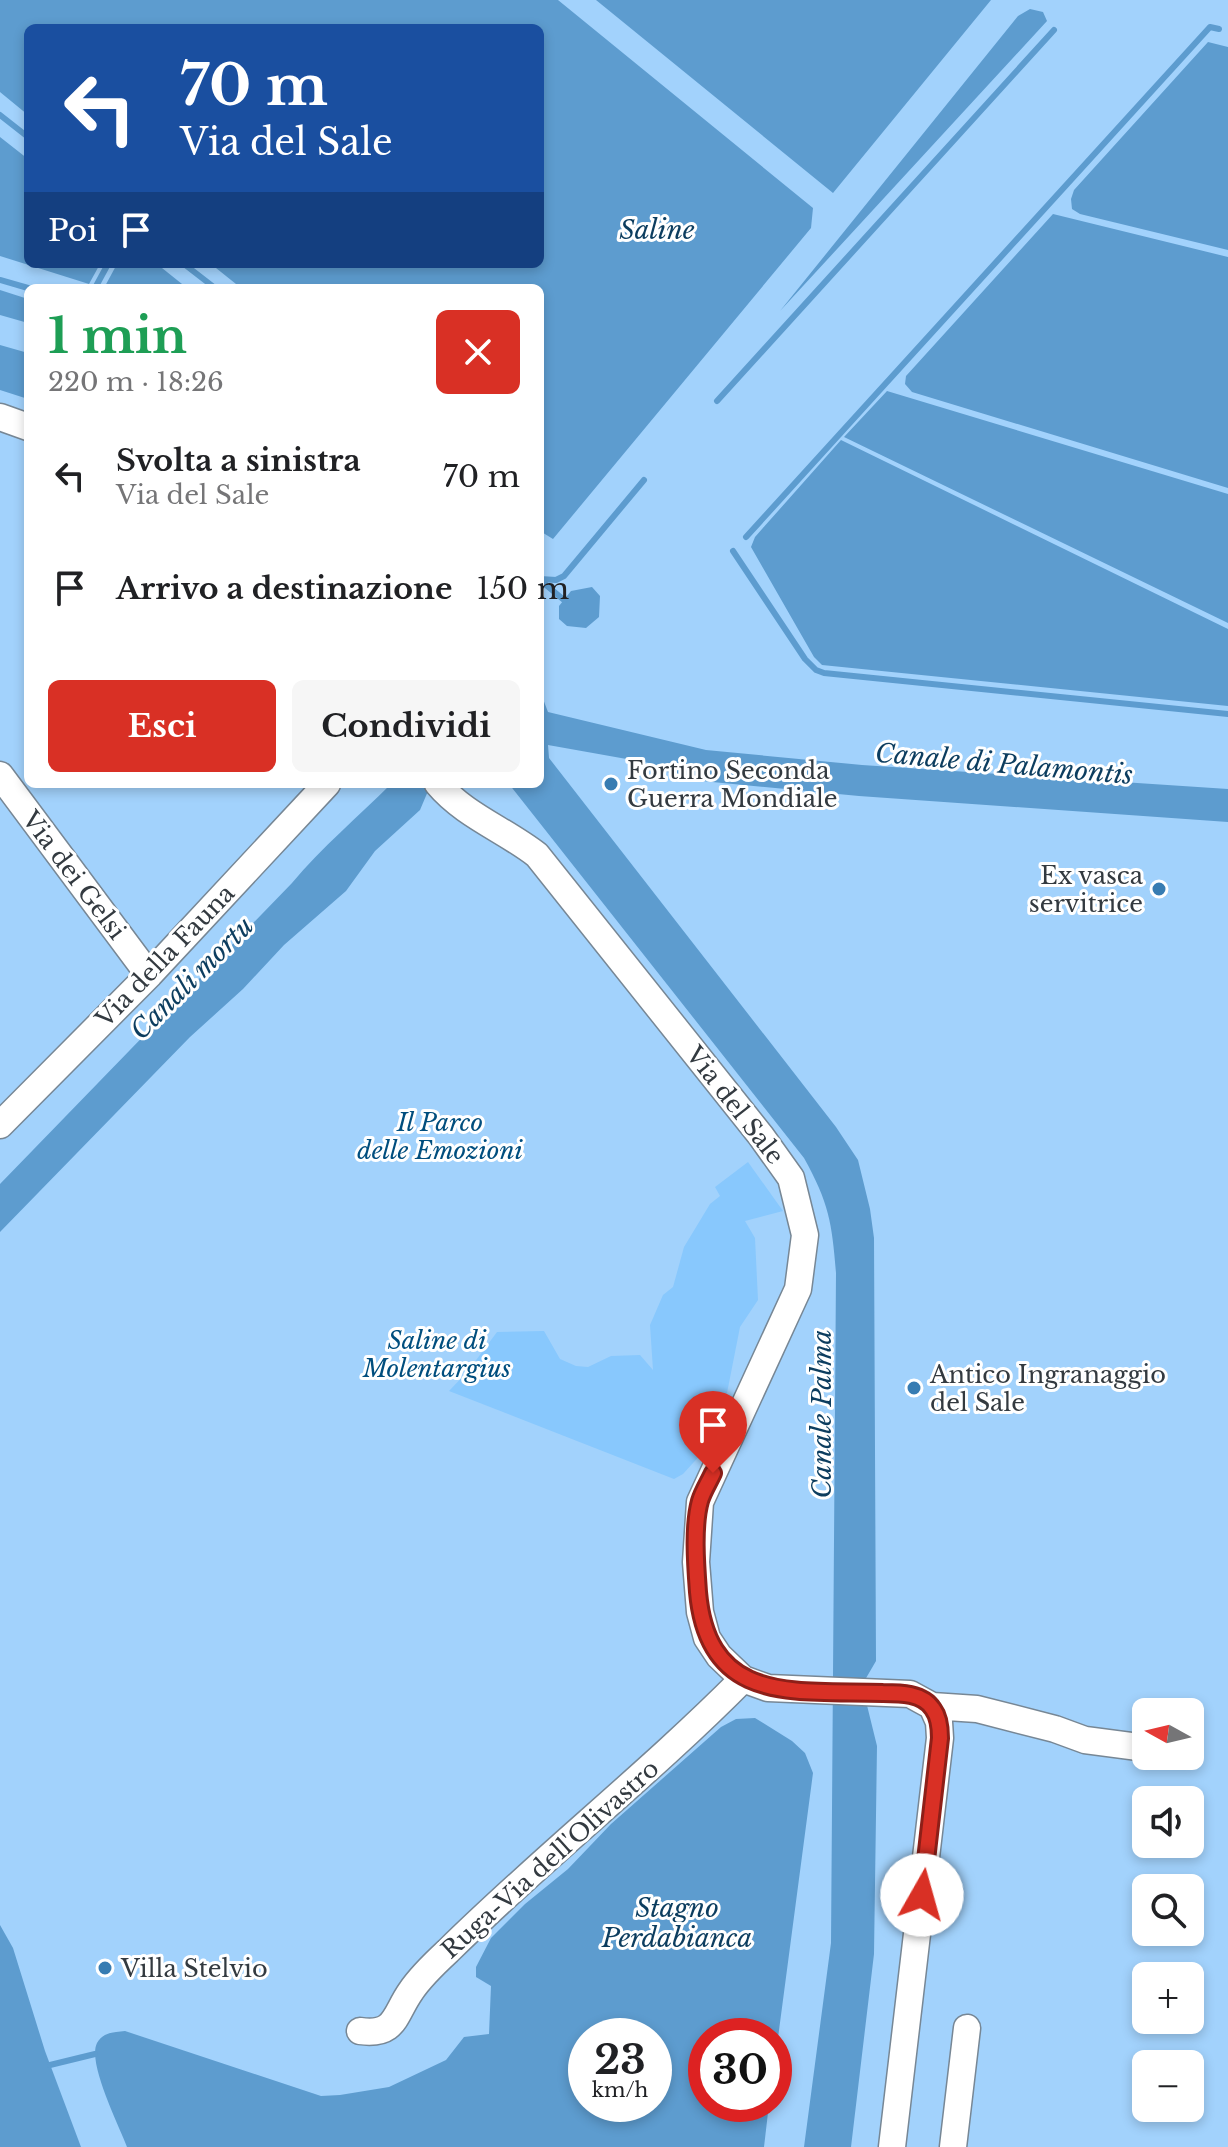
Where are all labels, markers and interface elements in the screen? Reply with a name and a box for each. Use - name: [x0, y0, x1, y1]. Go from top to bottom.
- text: 70 m: [180, 51, 328, 120]
- icon: left: [48, 56, 152, 160]
- text: Via del Sale: [180, 120, 393, 165]
- icon: arrive: [114, 208, 158, 252]
- text: Poi: [48, 212, 98, 249]
- water label: Saline: [619, 214, 695, 246]
- text: 1 min: [48, 306, 187, 366]
- button: close: [436, 310, 520, 394]
- text: 220 m · 18:26: [48, 366, 224, 398]
- text: Svolta a sinistra: [116, 442, 361, 479]
- icon: left: [48, 454, 92, 498]
- text: 70 m: [443, 458, 520, 495]
- text: Via del Sale: [116, 479, 269, 511]
- icon: arrive: [48, 566, 92, 610]
- text: Arrivo a destinazione: [116, 570, 452, 607]
- text: 150 m: [476, 570, 569, 607]
- button: Esci: [48, 680, 276, 772]
- button: Condividi: [292, 680, 520, 772]
- water label: Canale di Palamontis: [874, 737, 1134, 791]
- place label: Fortino Seconda Guerra Mondiale: [627, 756, 838, 813]
- marker: Fortino Seconda Guerra Mondiale: [602, 775, 620, 793]
- street label: Via dei Gelsi: [16, 804, 132, 945]
- place label: Ex vasca servitrice: [1029, 861, 1144, 918]
- street label: Via della Fauna: [89, 878, 241, 1034]
- marker: Ex vasca servitrice: [1150, 880, 1168, 898]
- water label: Canali mortu: [124, 910, 260, 1046]
- street label: Via del Sale: [679, 1039, 790, 1170]
- park label: Il Parco delle Emozioni: [357, 1108, 523, 1165]
- park label: Saline di Molentargius: [362, 1326, 511, 1383]
- water label: Canale Palma: [806, 1329, 838, 1499]
- place label: Antico Ingranaggio del Sale: [929, 1360, 1166, 1417]
- marker: Antico Ingranaggio del Sale: [905, 1379, 923, 1397]
- pin: [679, 1391, 747, 1473]
- icon: arrive: [691, 1403, 735, 1447]
- north arrow: [1132, 1698, 1204, 1770]
- map controls: [1132, 1698, 1204, 2122]
- street label: Ruga-Via dell'Olivastro: [435, 1754, 665, 1964]
- button: sound: [1132, 1786, 1204, 1858]
- position arrow: [880, 1853, 964, 1937]
- button: search: [1132, 1874, 1204, 1946]
- water label: Stagno Perdabianca: [601, 1892, 752, 1954]
- place label: Villa Stelvio: [120, 1954, 268, 1983]
- marker: Villa Stelvio: [96, 1959, 114, 1977]
- button: +: [1132, 1962, 1204, 2034]
- speed limit sign: 30: [688, 2018, 792, 2122]
- text: 23: [594, 2035, 646, 2085]
- button: −: [1132, 2050, 1204, 2122]
- text: km/h: [592, 2078, 648, 2102]

